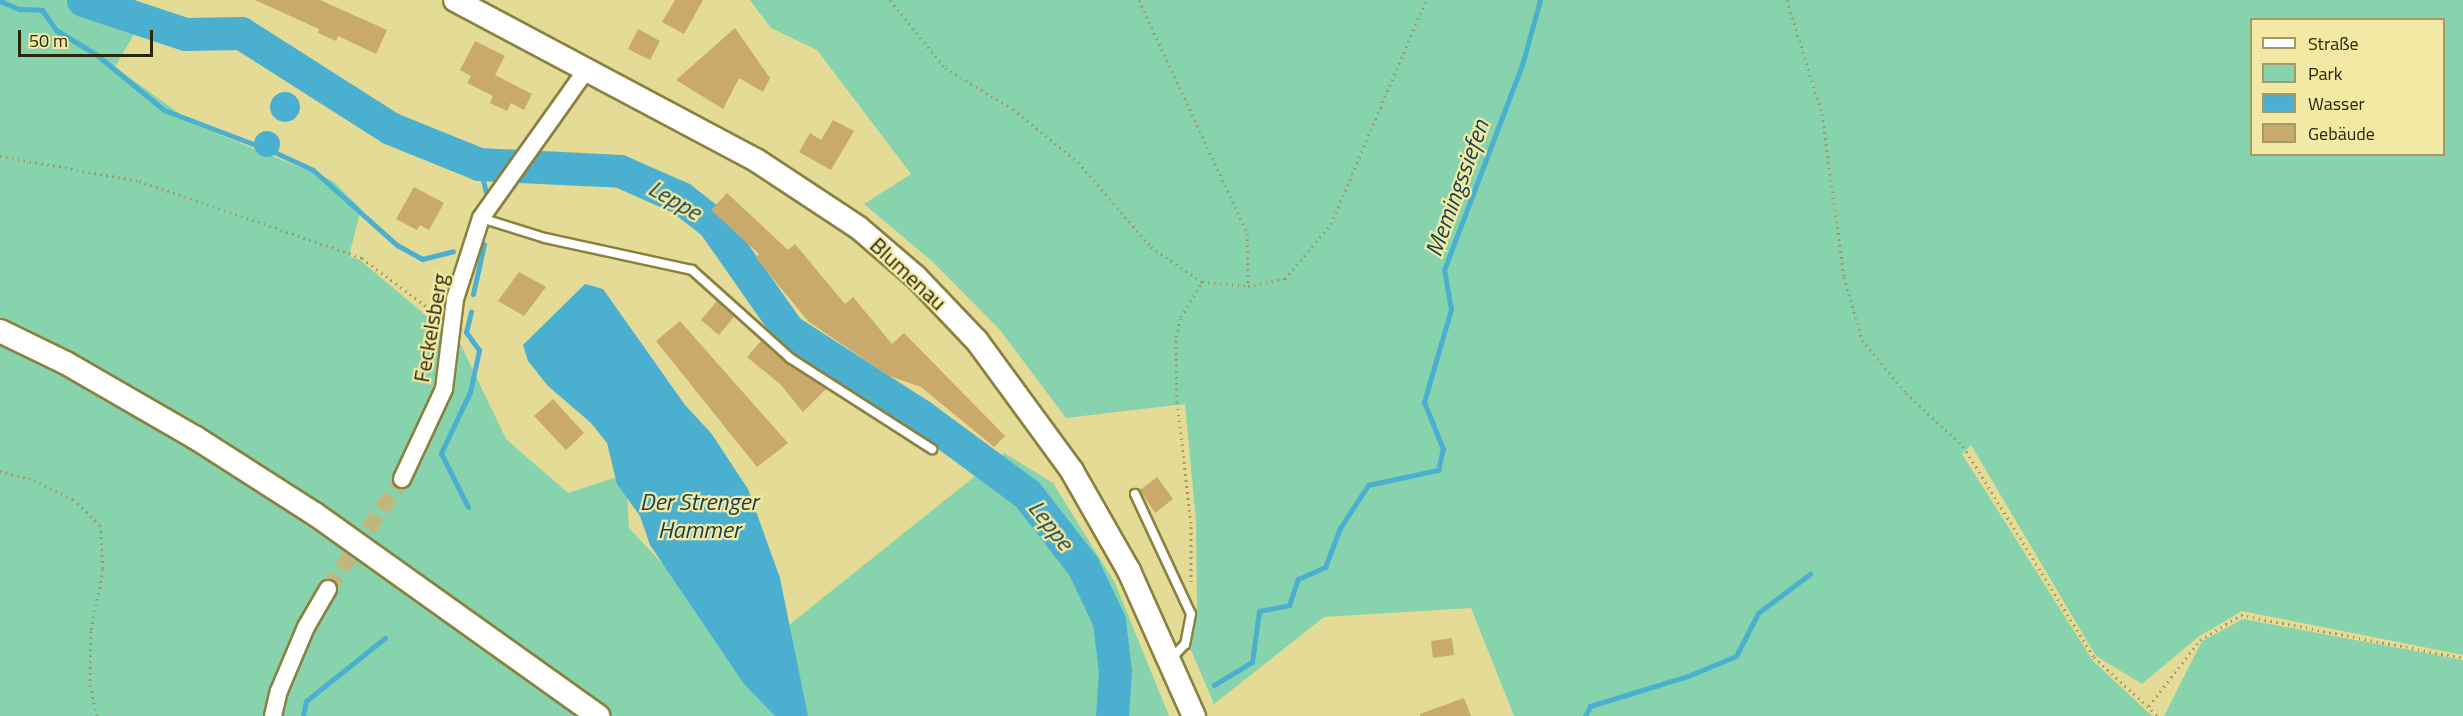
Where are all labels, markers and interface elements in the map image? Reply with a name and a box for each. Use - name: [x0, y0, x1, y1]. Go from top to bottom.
- scale bar: [21, 18, 156, 56]
- legend: [2250, 18, 2445, 156]
- text: 50 m: [29, 27, 68, 54]
- text: Straße: [2308, 30, 2359, 57]
- text: Park: [2308, 60, 2342, 87]
- text: Wasser: [2308, 90, 2365, 117]
- water label: Memingssiefen: [1419, 116, 1495, 260]
- text: Gebäude: [2308, 120, 2375, 147]
- water label: Leppe: [643, 173, 707, 227]
- street label: Blumenau: [865, 232, 951, 316]
- street label: Feckelsberg: [408, 272, 454, 384]
- water label: Der Strenger Hammer: [640, 488, 758, 544]
- water label: Leppe: [1022, 494, 1080, 556]

